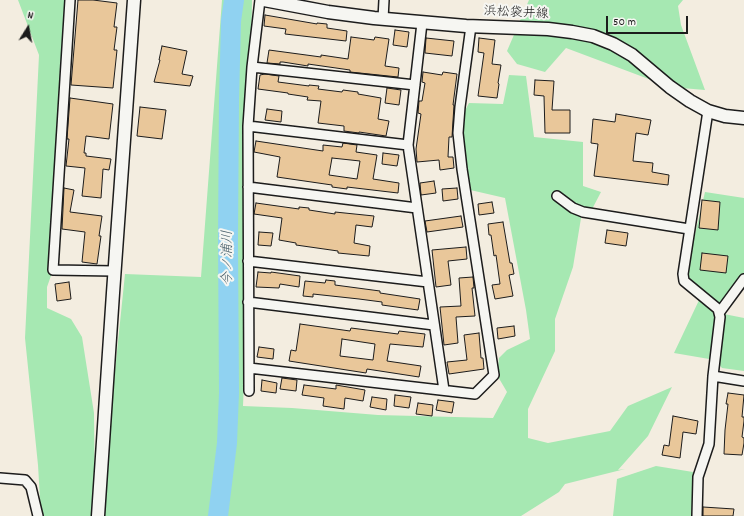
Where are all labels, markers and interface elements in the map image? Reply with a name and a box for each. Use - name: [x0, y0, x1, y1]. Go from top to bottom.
- street label: 浜松袋井線: [483, 5, 549, 23]
- north arrow: [8, 8, 48, 48]
- text: N: [26, 8, 34, 25]
- scale bar: [608, 8, 690, 34]
- text: 50 m: [613, 14, 636, 31]
- water label: 今ノ浦川: [221, 230, 237, 286]

